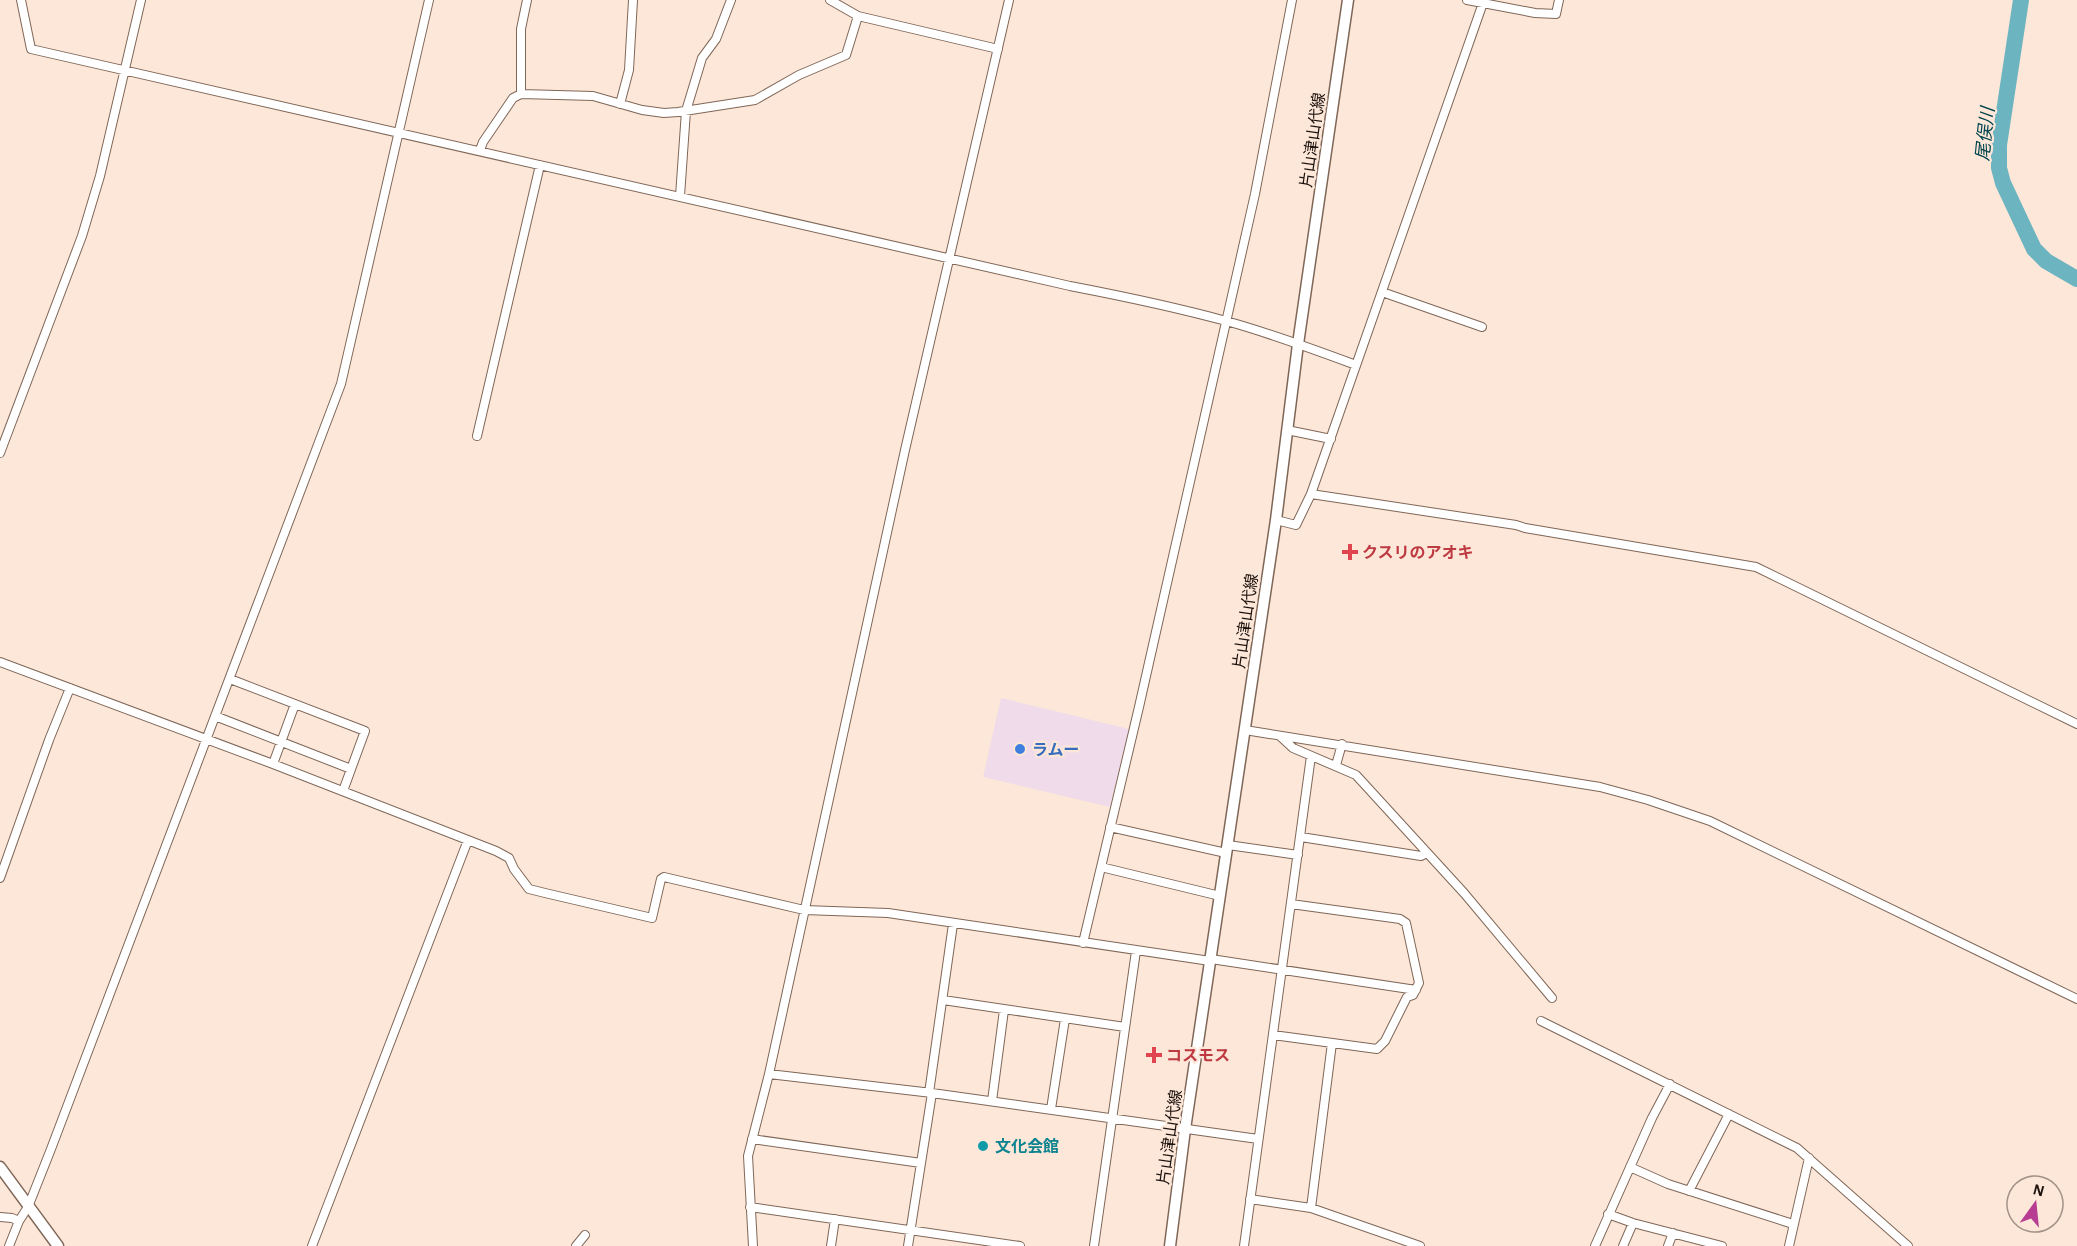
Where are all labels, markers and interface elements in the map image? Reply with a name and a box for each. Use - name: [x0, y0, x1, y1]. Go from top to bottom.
- street label: 片山津山代線: [1297, 91, 1328, 189]
- water label: 尾俣川: [1972, 104, 1998, 162]
- place label: クスリのアオキ: [1362, 544, 1474, 561]
- marker: クスリのアオキ: [1343, 545, 1357, 559]
- street label: 片山津山代線: [1230, 572, 1261, 670]
- marker: ラムー: [1013, 742, 1027, 756]
- place label: ラムー: [1032, 742, 1080, 758]
- marker: コスモス: [1147, 1048, 1161, 1062]
- place label: コスモス: [1166, 1048, 1230, 1064]
- street label: 片山津山代線: [1154, 1088, 1185, 1186]
- place label: 文化会館: [995, 1138, 1059, 1155]
- marker: 文化会館: [976, 1139, 990, 1153]
- north arrow: [2005, 1174, 2065, 1234]
- text: N: [2031, 1181, 2046, 1200]

